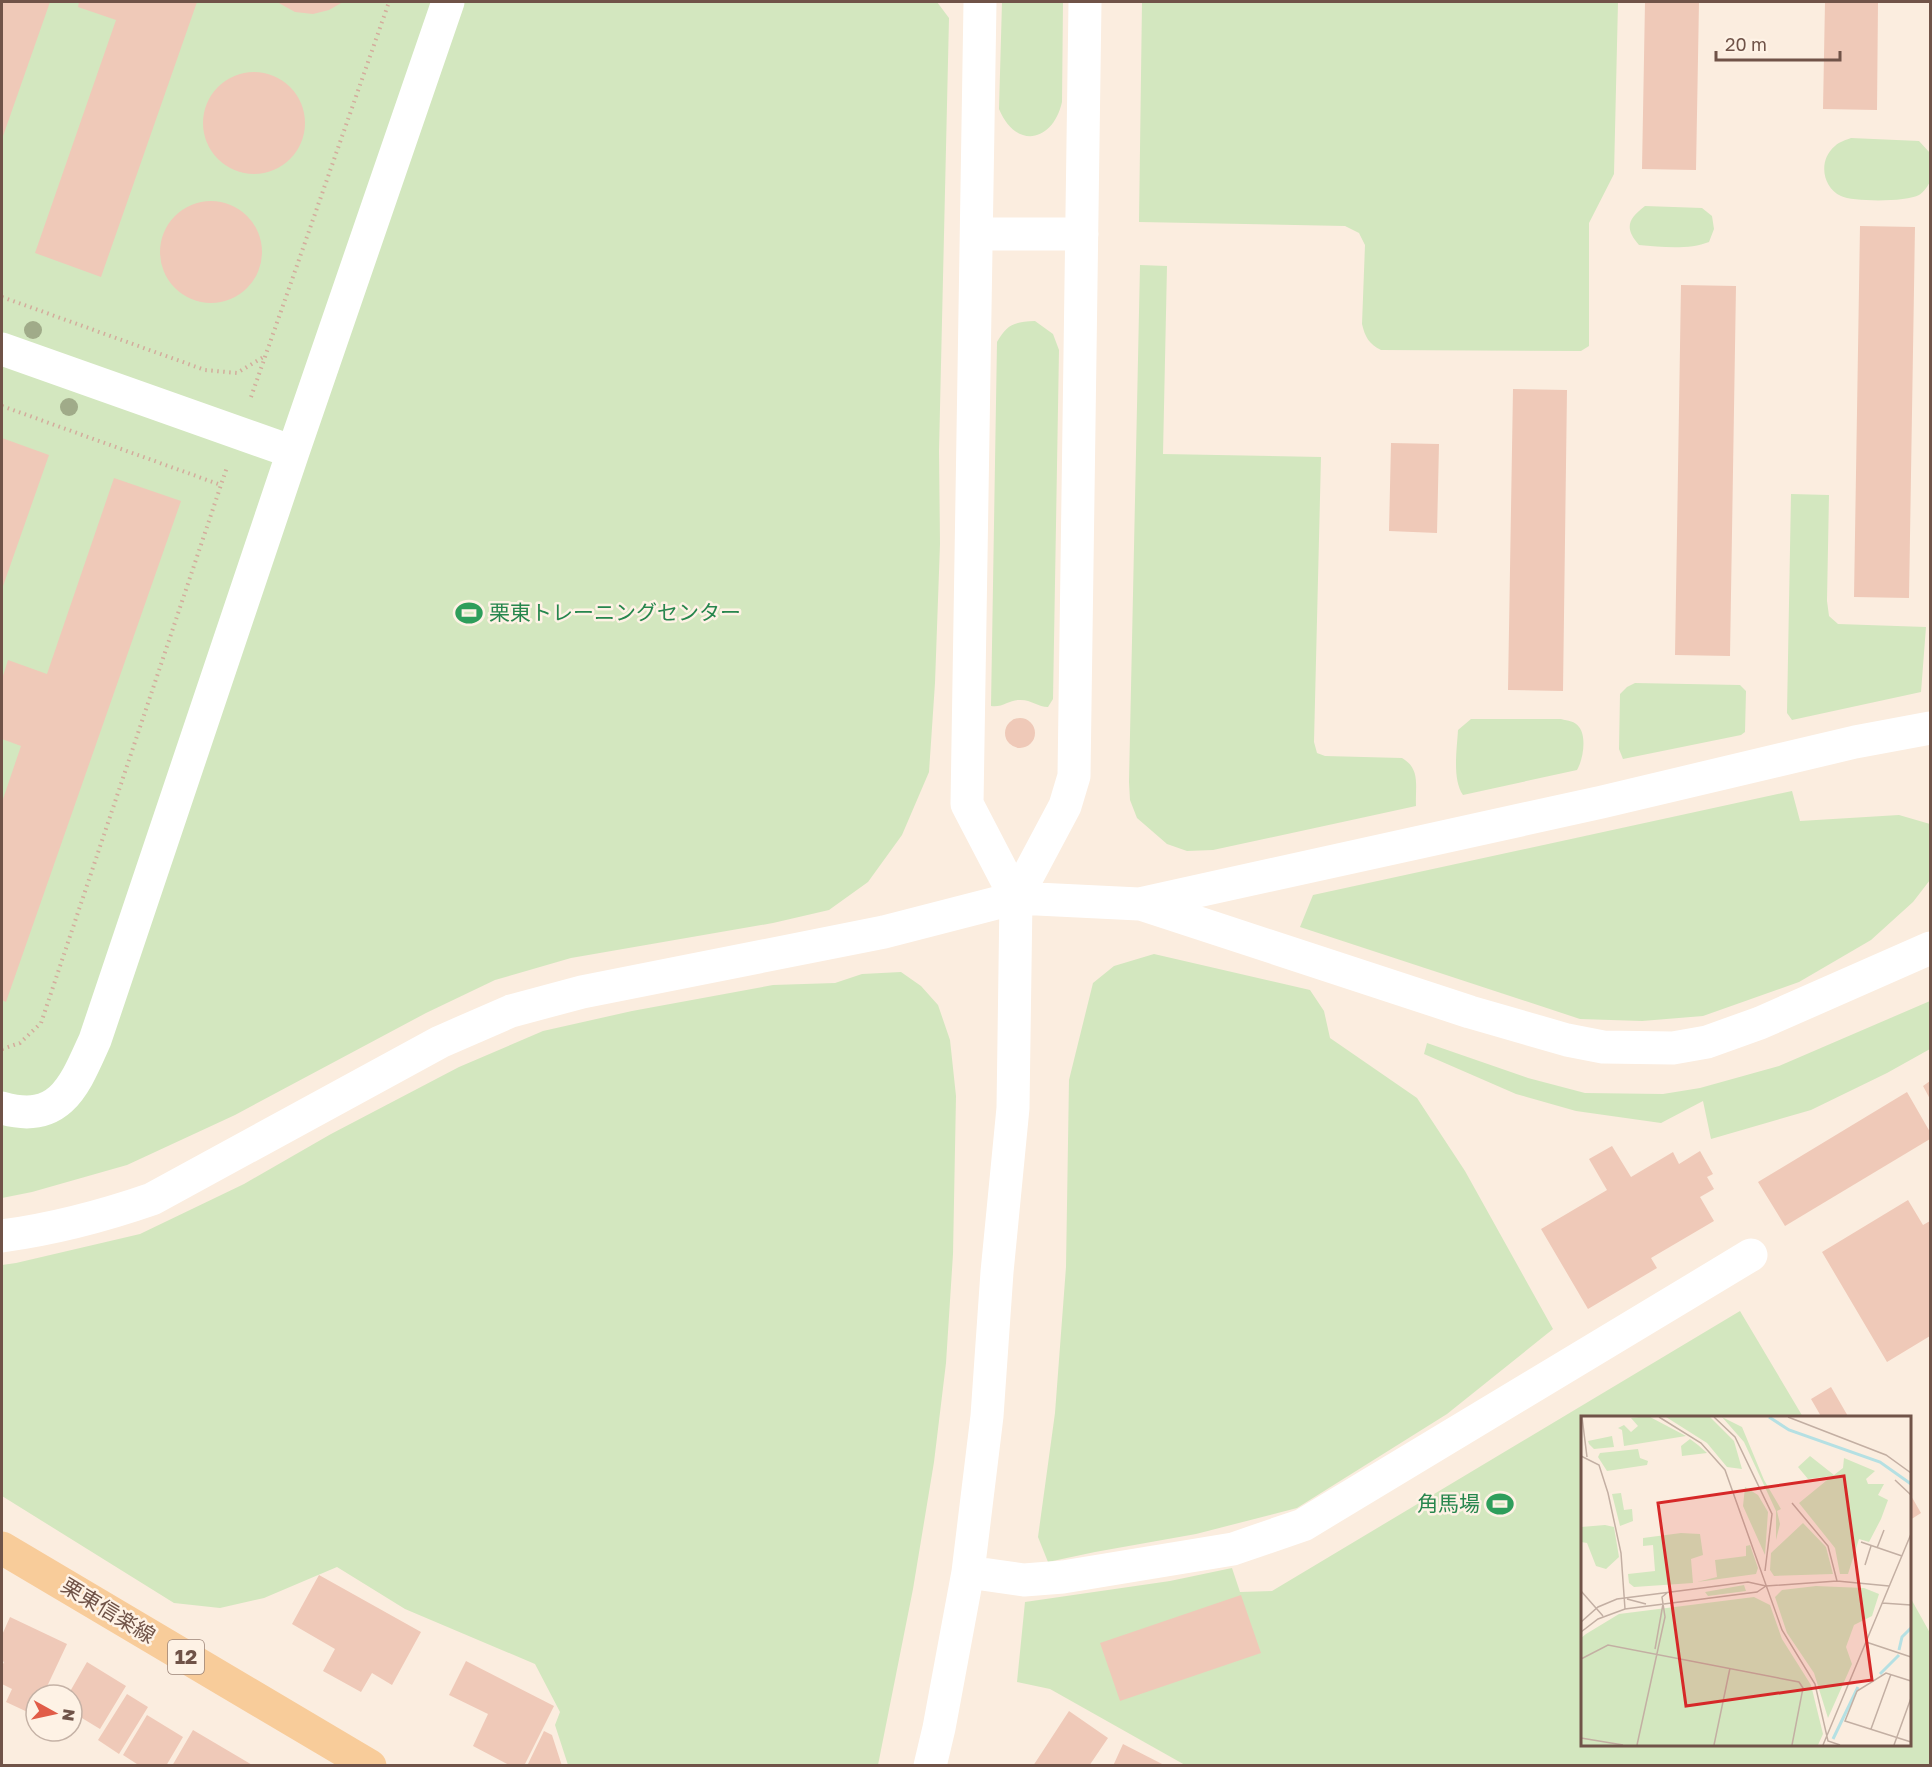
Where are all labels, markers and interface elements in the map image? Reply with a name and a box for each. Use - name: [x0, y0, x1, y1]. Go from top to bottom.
- scale bar: [1716, 24, 1840, 62]
- text: 20 m: [1725, 33, 1767, 55]
- sports icon: 栗東トレーニングセンター: [454, 598, 484, 628]
- place label: 栗東トレーニングセンター: [489, 599, 741, 625]
- inset map: [1581, 1416, 1911, 1746]
- sports icon: 角馬場: [1485, 1489, 1515, 1519]
- place label: 角馬場: [1417, 1490, 1480, 1516]
- street label: 栗東信楽線: [57, 1572, 160, 1648]
- road number: 12: [168, 1640, 204, 1674]
- north arrow: [24, 1683, 84, 1743]
- text: N: [58, 1708, 80, 1723]

